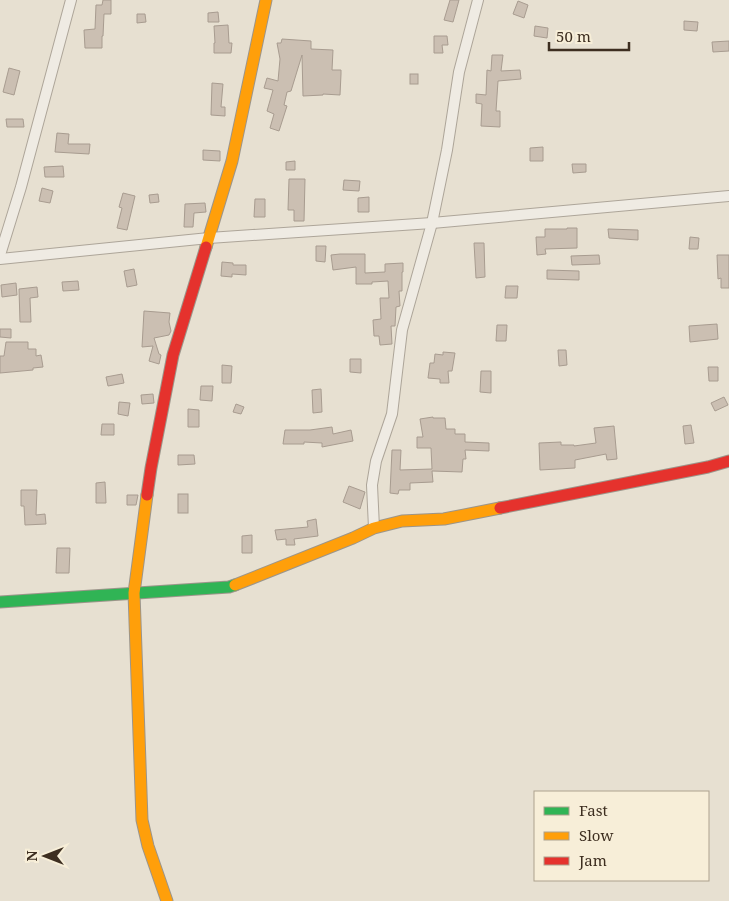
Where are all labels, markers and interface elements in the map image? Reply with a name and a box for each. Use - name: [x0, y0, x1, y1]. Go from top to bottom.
- scale bar: [549, 20, 629, 52]
- text: 50 m: [556, 26, 591, 46]
- legend: [534, 791, 709, 881]
- text: Fast: [579, 800, 608, 820]
- text: Slow: [579, 825, 613, 845]
- north arrow: [20, 831, 70, 881]
- text: N: [22, 850, 41, 862]
- text: Jam: [578, 850, 607, 870]

